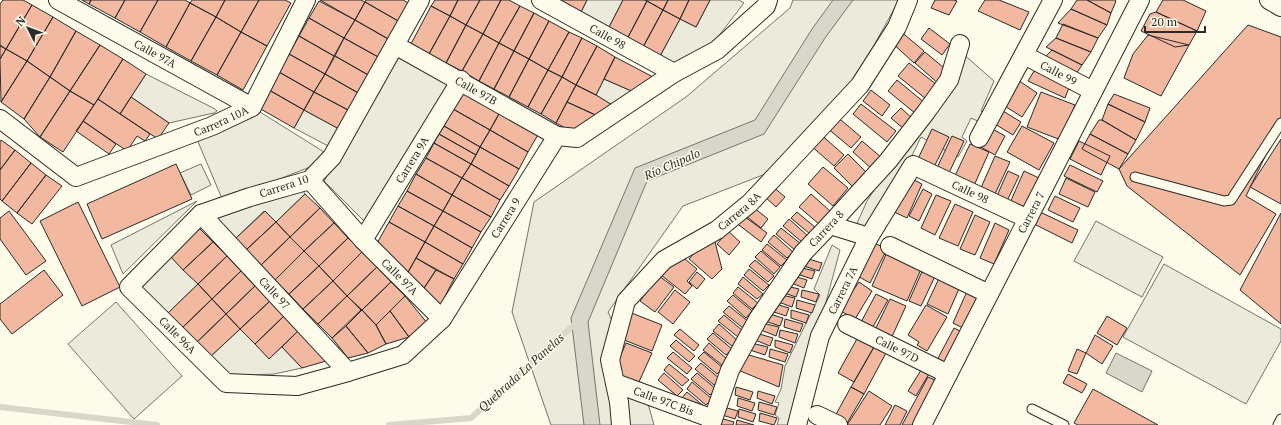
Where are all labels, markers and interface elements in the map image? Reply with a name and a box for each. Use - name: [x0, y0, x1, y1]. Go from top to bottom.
- north arrow: [8, 8, 48, 48]
- scale bar: [1145, 8, 1205, 34]
- text: N: [13, 13, 29, 29]
- text: 20 m: [1151, 14, 1178, 29]
- street label: Calle 98: [587, 21, 628, 52]
- street label: Calle 97A: [132, 36, 179, 71]
- street label: Calle 99: [1038, 58, 1079, 88]
- street label: Calle 97B: [453, 73, 500, 108]
- street label: Carrera 10A: [192, 103, 251, 139]
- street label: Carrera 9A: [392, 133, 432, 186]
- water label: Río Chipalo: [641, 145, 702, 183]
- street label: Carrera 10: [258, 171, 310, 201]
- street label: Calle 98: [949, 177, 991, 207]
- street label: Carrera 8A: [715, 189, 764, 234]
- street label: Carrera 7: [1015, 189, 1048, 236]
- street label: Carrera 9: [488, 195, 523, 241]
- street label: Carrera 8: [806, 207, 847, 250]
- street label: Calle 97A: [378, 255, 421, 298]
- street label: Carrera 7A: [825, 263, 861, 317]
- street label: Calle 97: [256, 274, 293, 312]
- street label: Calle 96A: [156, 314, 200, 357]
- water label: Quebrada La Panelas: [475, 330, 567, 414]
- street label: Calle 97D: [873, 332, 922, 366]
- street label: Calle 97C Bis: [632, 383, 696, 419]

